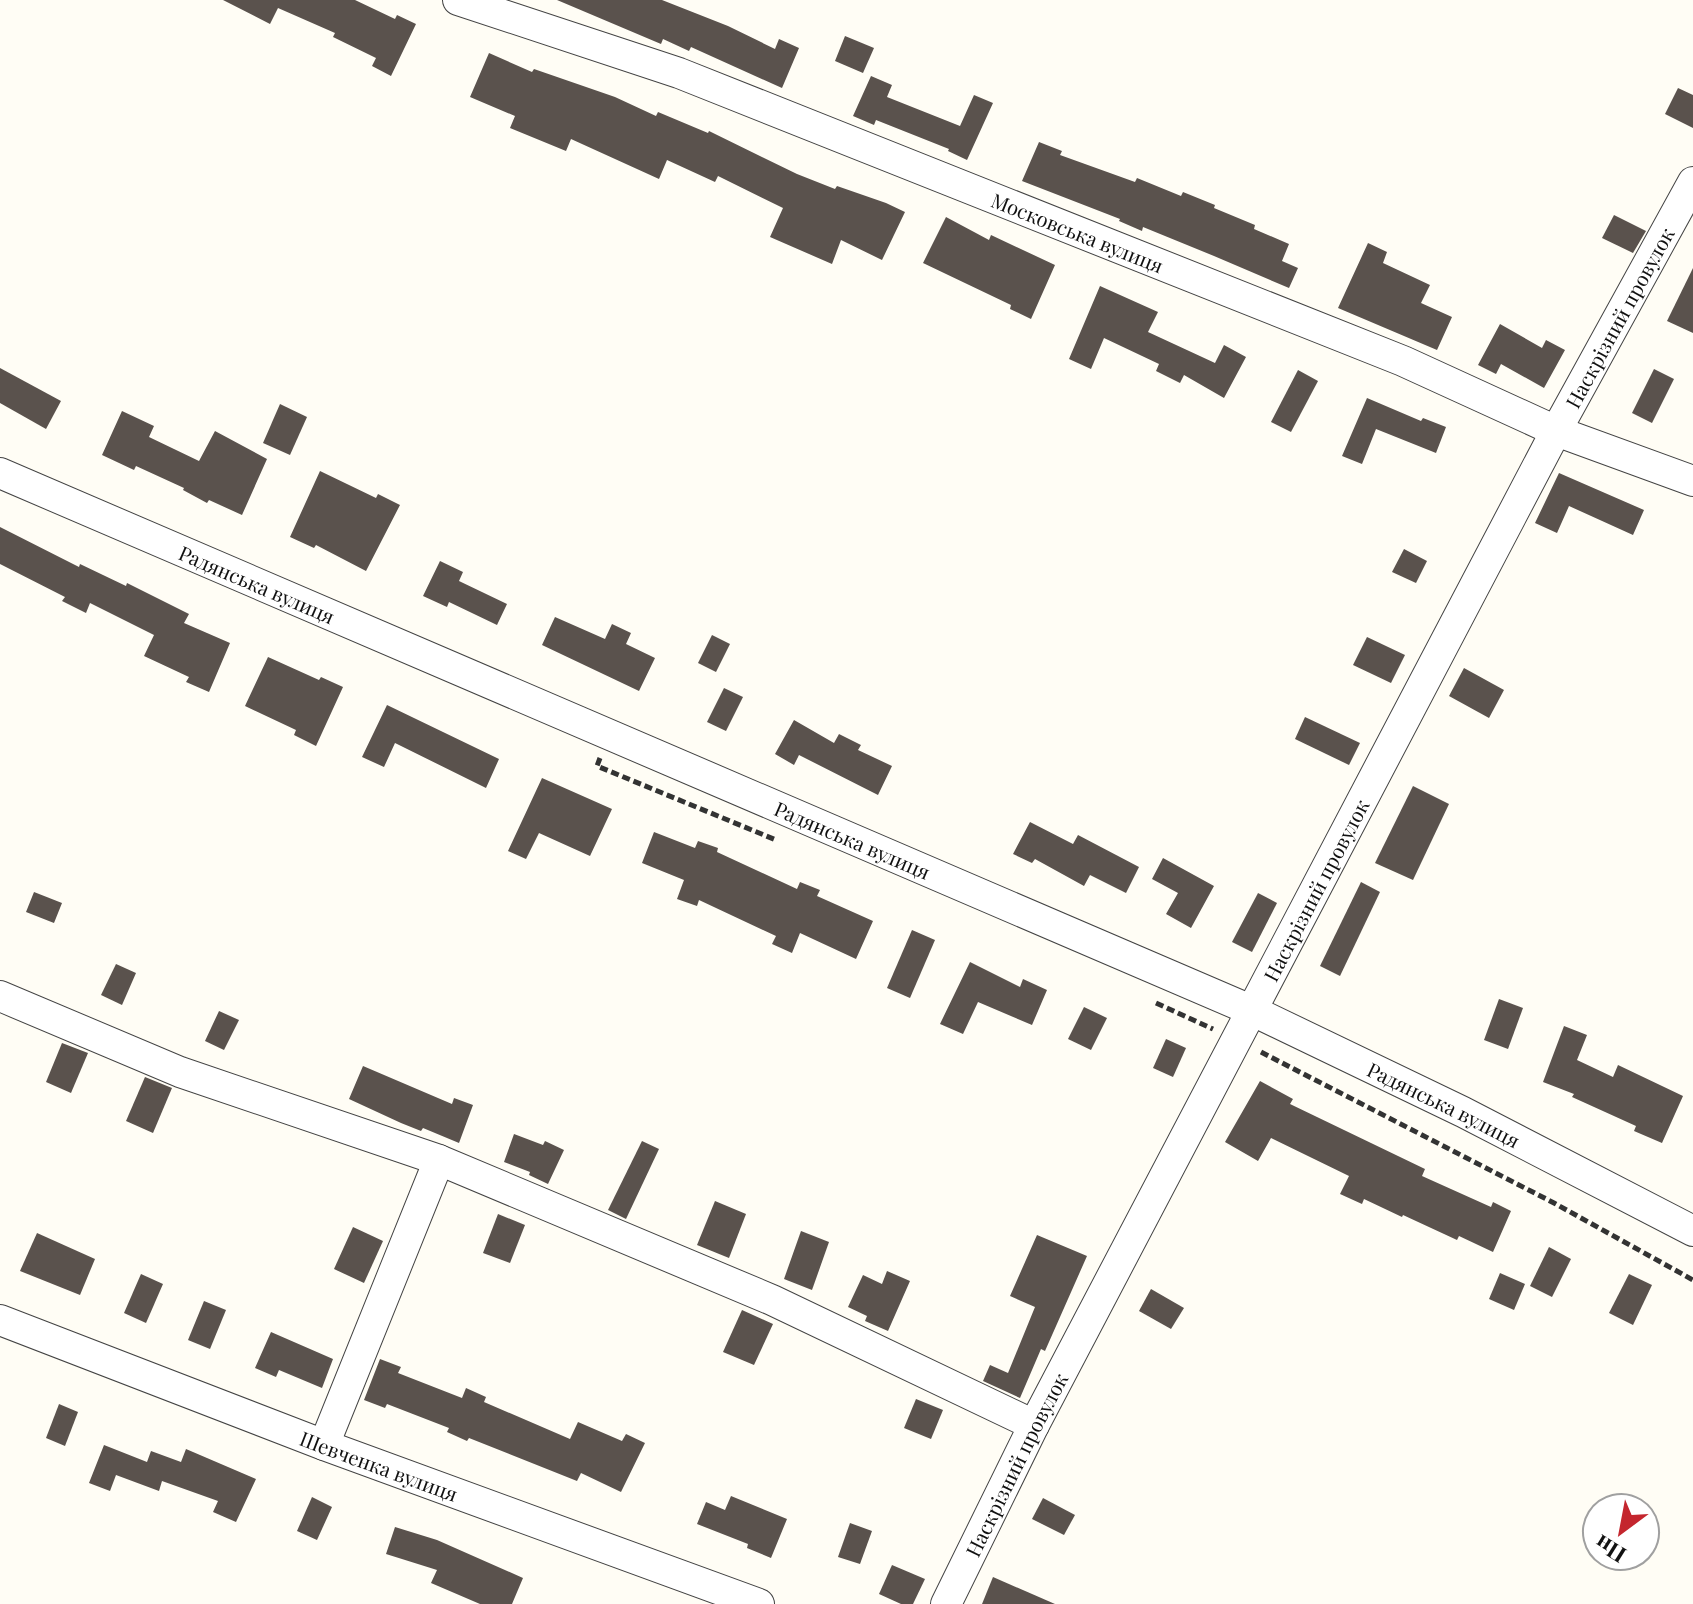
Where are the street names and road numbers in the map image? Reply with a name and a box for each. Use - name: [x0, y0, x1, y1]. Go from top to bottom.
- street label: Московська вулиця: [988, 185, 1168, 278]
- street label: Наскрізний провулок: [1558, 222, 1679, 412]
- street label: Радянська вулиця: [175, 538, 340, 629]
- street label: Наскрізний провулок: [1256, 793, 1374, 986]
- street label: Радянська вулиця: [771, 794, 935, 885]
- street label: Радянська вулиця: [1363, 1055, 1525, 1153]
- street label: Наскрізний провулок: [958, 1367, 1073, 1561]
- street label: Шевченка вулиця: [296, 1424, 462, 1506]

